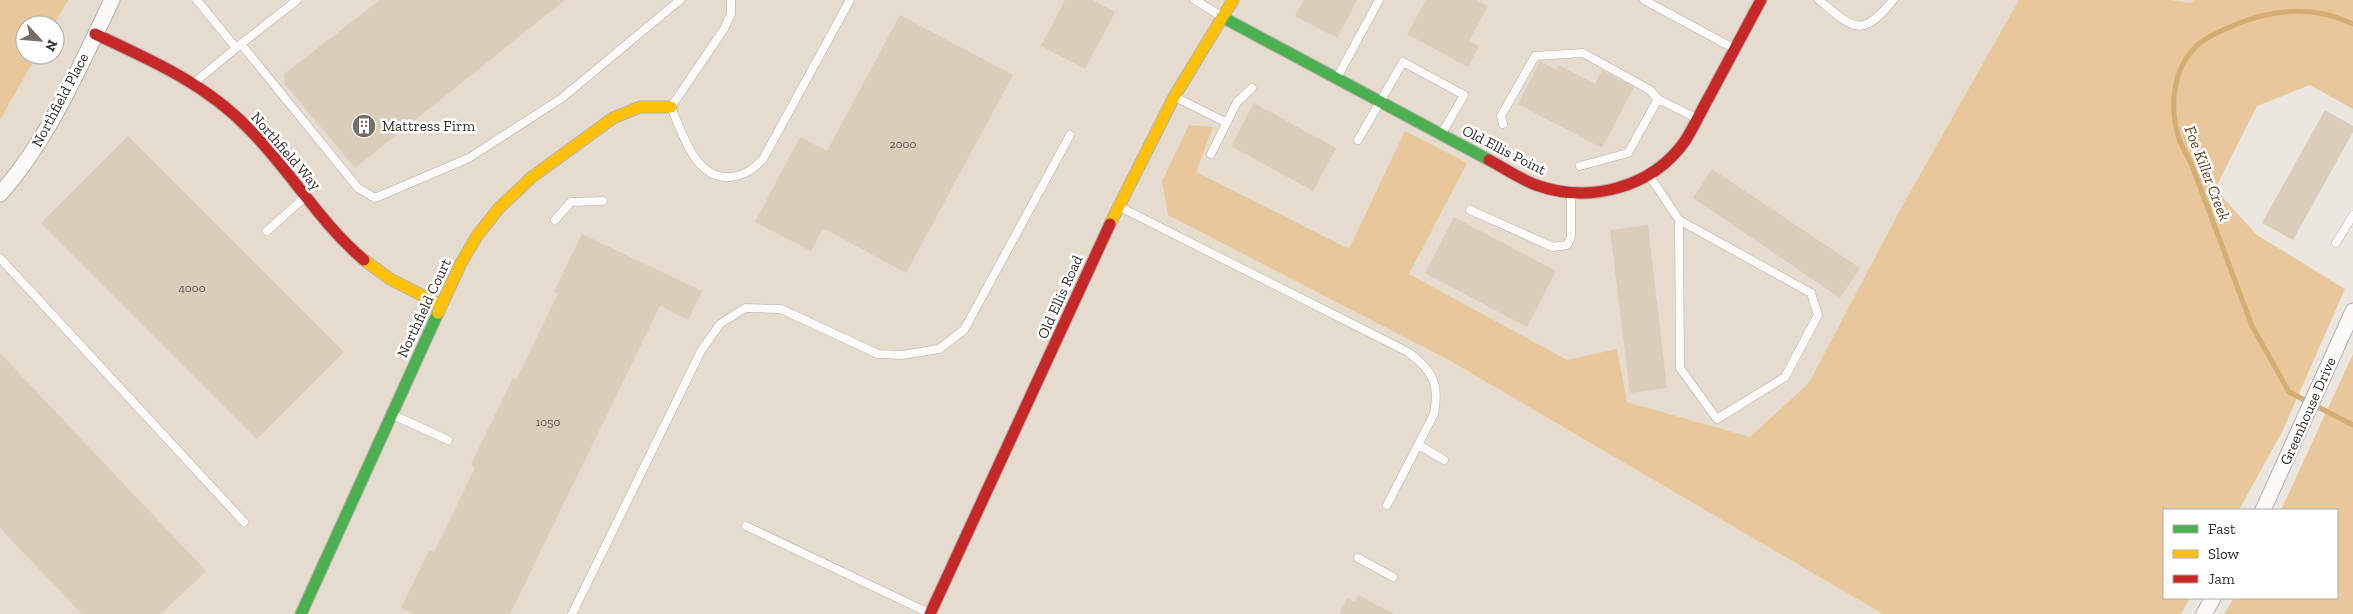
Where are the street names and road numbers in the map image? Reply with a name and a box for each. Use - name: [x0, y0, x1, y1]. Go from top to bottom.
- street label: Northfield Place: [28, 50, 92, 150]
- street label: Northfield Way: [247, 108, 325, 194]
- street label: Old Ellis Point: [1459, 121, 1549, 179]
- street label: Old Ellis Road: [1034, 252, 1087, 342]
- street label: Northfield Court: [393, 255, 455, 361]
- street label: Greenhouse Drive: [2276, 354, 2340, 468]

